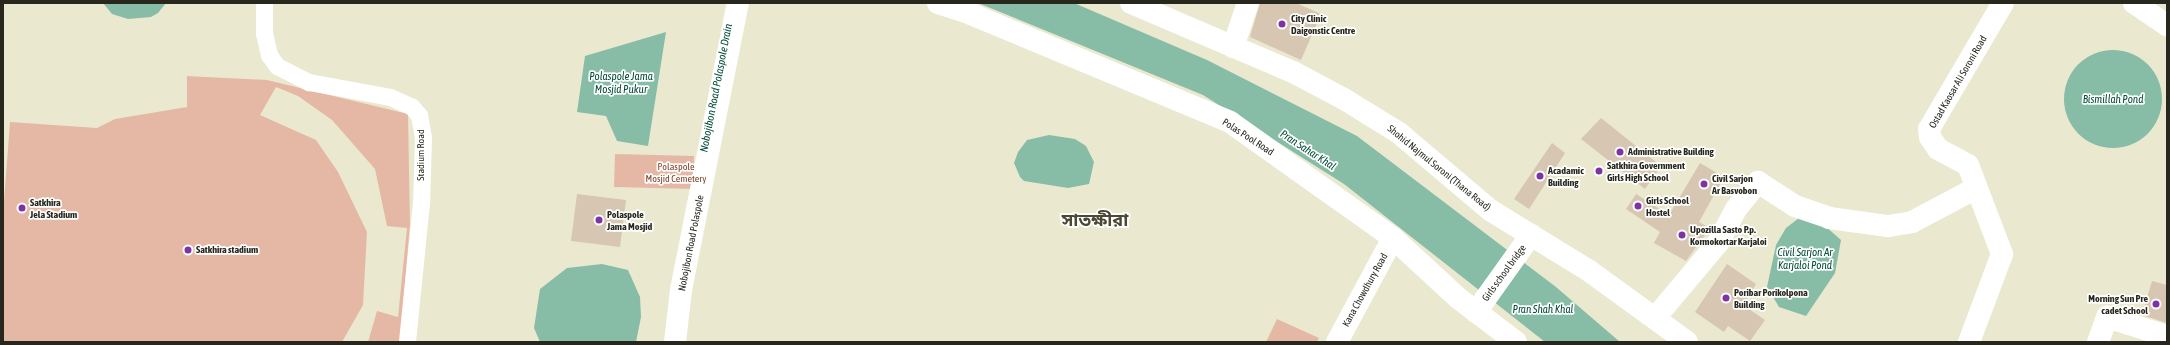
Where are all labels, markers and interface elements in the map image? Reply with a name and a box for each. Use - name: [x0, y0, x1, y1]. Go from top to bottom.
- place label: City Clinic Daigonstic Centre: [1291, 12, 1355, 36]
- marker: City Clinic Daigonstic Centre: [1276, 18, 1288, 30]
- water label: Nobojibon Road Polaspole Drain: [697, 23, 735, 153]
- street label: Ostad Kaosar Ali Soroni Road: [1927, 34, 1989, 130]
- water label: Polaspole Jama Mosjid Pukur: [589, 70, 653, 96]
- water label: Bismillah Pond: [2083, 92, 2143, 106]
- street label: Polas Pool Road: [1220, 116, 1276, 158]
- street label: Shohid Najmul Soroni (Thana Road): [1385, 123, 1493, 213]
- water label: Pran Sahar Khal: [1278, 127, 1338, 173]
- street label: Stadium Road: [415, 129, 427, 181]
- place label: Administrative Building: [1628, 146, 1714, 158]
- marker: Administrative Building: [1615, 147, 1625, 157]
- place label: Satkhira Government Girls High School: [1607, 159, 1685, 182]
- park label: Polaspole Mosjid Cemetery: [646, 160, 706, 184]
- place label: Acadamic Building: [1548, 164, 1584, 188]
- marker: Satkhira Government Girls High School: [1594, 166, 1604, 176]
- marker: Acadamic Building: [1535, 171, 1545, 181]
- place label: Civil Sarjon Ar Basvobon: [1712, 172, 1757, 196]
- marker: Civil Sarjon Ar Basvobon: [1699, 179, 1709, 189]
- street label: Nobojibon Road Polaspole: [676, 194, 706, 292]
- place label: Girls School Hostel: [1646, 194, 1689, 218]
- place label: Satkhira Jela Stadium: [30, 196, 77, 220]
- marker: Girls School Hostel: [1633, 201, 1643, 211]
- marker: Satkhira Jela Stadium: [17, 203, 27, 213]
- place label: Polaspole Jama Mosjid: [607, 208, 652, 232]
- district label: সাতক্ষীরা: [1062, 209, 1128, 231]
- marker: Polaspole Jama Mosjid: [594, 215, 604, 225]
- place label: Upozilla Sasto P.p. Kormokortar Karjaloi: [1690, 223, 1767, 246]
- marker: Upozilla Sasto P.p. Kormokortar Karjaloi: [1677, 230, 1687, 240]
- street label: Girls school bridge: [1479, 242, 1529, 304]
- place label: Satkhira stadium: [196, 244, 258, 256]
- marker: Satkhira stadium: [183, 245, 193, 255]
- water label: Civil Sarjon Ar Karjaloi Pond: [1777, 246, 1833, 272]
- street label: Kana Chowdhury Road: [1340, 251, 1390, 329]
- place label: Poribar Porikolpona Building: [1734, 286, 1808, 310]
- place label: Morning Sun Pre cadet School: [2088, 292, 2148, 316]
- marker: Poribar Porikolpona Building: [1721, 293, 1731, 303]
- marker: Morning Sun Pre cadet School: [2151, 299, 2161, 309]
- water label: Pran Shah Khal: [1513, 302, 1573, 316]

